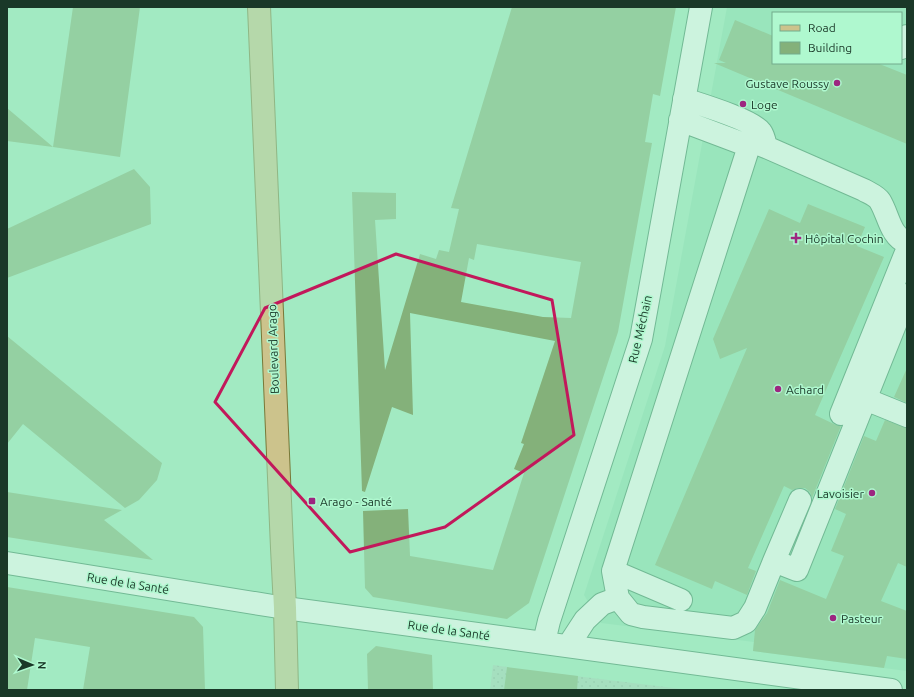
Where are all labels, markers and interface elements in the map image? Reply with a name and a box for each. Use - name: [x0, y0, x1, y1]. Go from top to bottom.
- legend: [772, 12, 902, 64]
- text: Road: [808, 21, 836, 34]
- text: Building: [808, 41, 852, 54]
- place label: Gustave Roussy: [745, 77, 829, 90]
- marker: Gustave Roussy: [832, 78, 842, 88]
- place label: Loge: [751, 98, 778, 111]
- marker: Loge: [738, 99, 748, 109]
- marker: Hôpital Cochin: [790, 232, 802, 244]
- place label: Hôpital Cochin: [805, 232, 884, 245]
- street label: Rue Méchain: [626, 294, 654, 364]
- street label: Boulevard Arago: [265, 304, 281, 394]
- place label: Achard: [786, 383, 824, 396]
- marker: Achard: [773, 384, 783, 394]
- place label: Lavoisier: [817, 487, 864, 500]
- marker: Lavoisier: [867, 488, 877, 498]
- place label: Arago - Santé: [320, 495, 392, 508]
- marker: Arago - Santé: [307, 496, 317, 506]
- street label: Rue de la Santé: [86, 570, 170, 596]
- place label: Pasteur: [841, 612, 883, 625]
- marker: Pasteur: [828, 613, 838, 623]
- street label: Rue de la Santé: [407, 618, 491, 642]
- north arrow: [12, 645, 52, 685]
- text: N: [36, 661, 48, 670]

